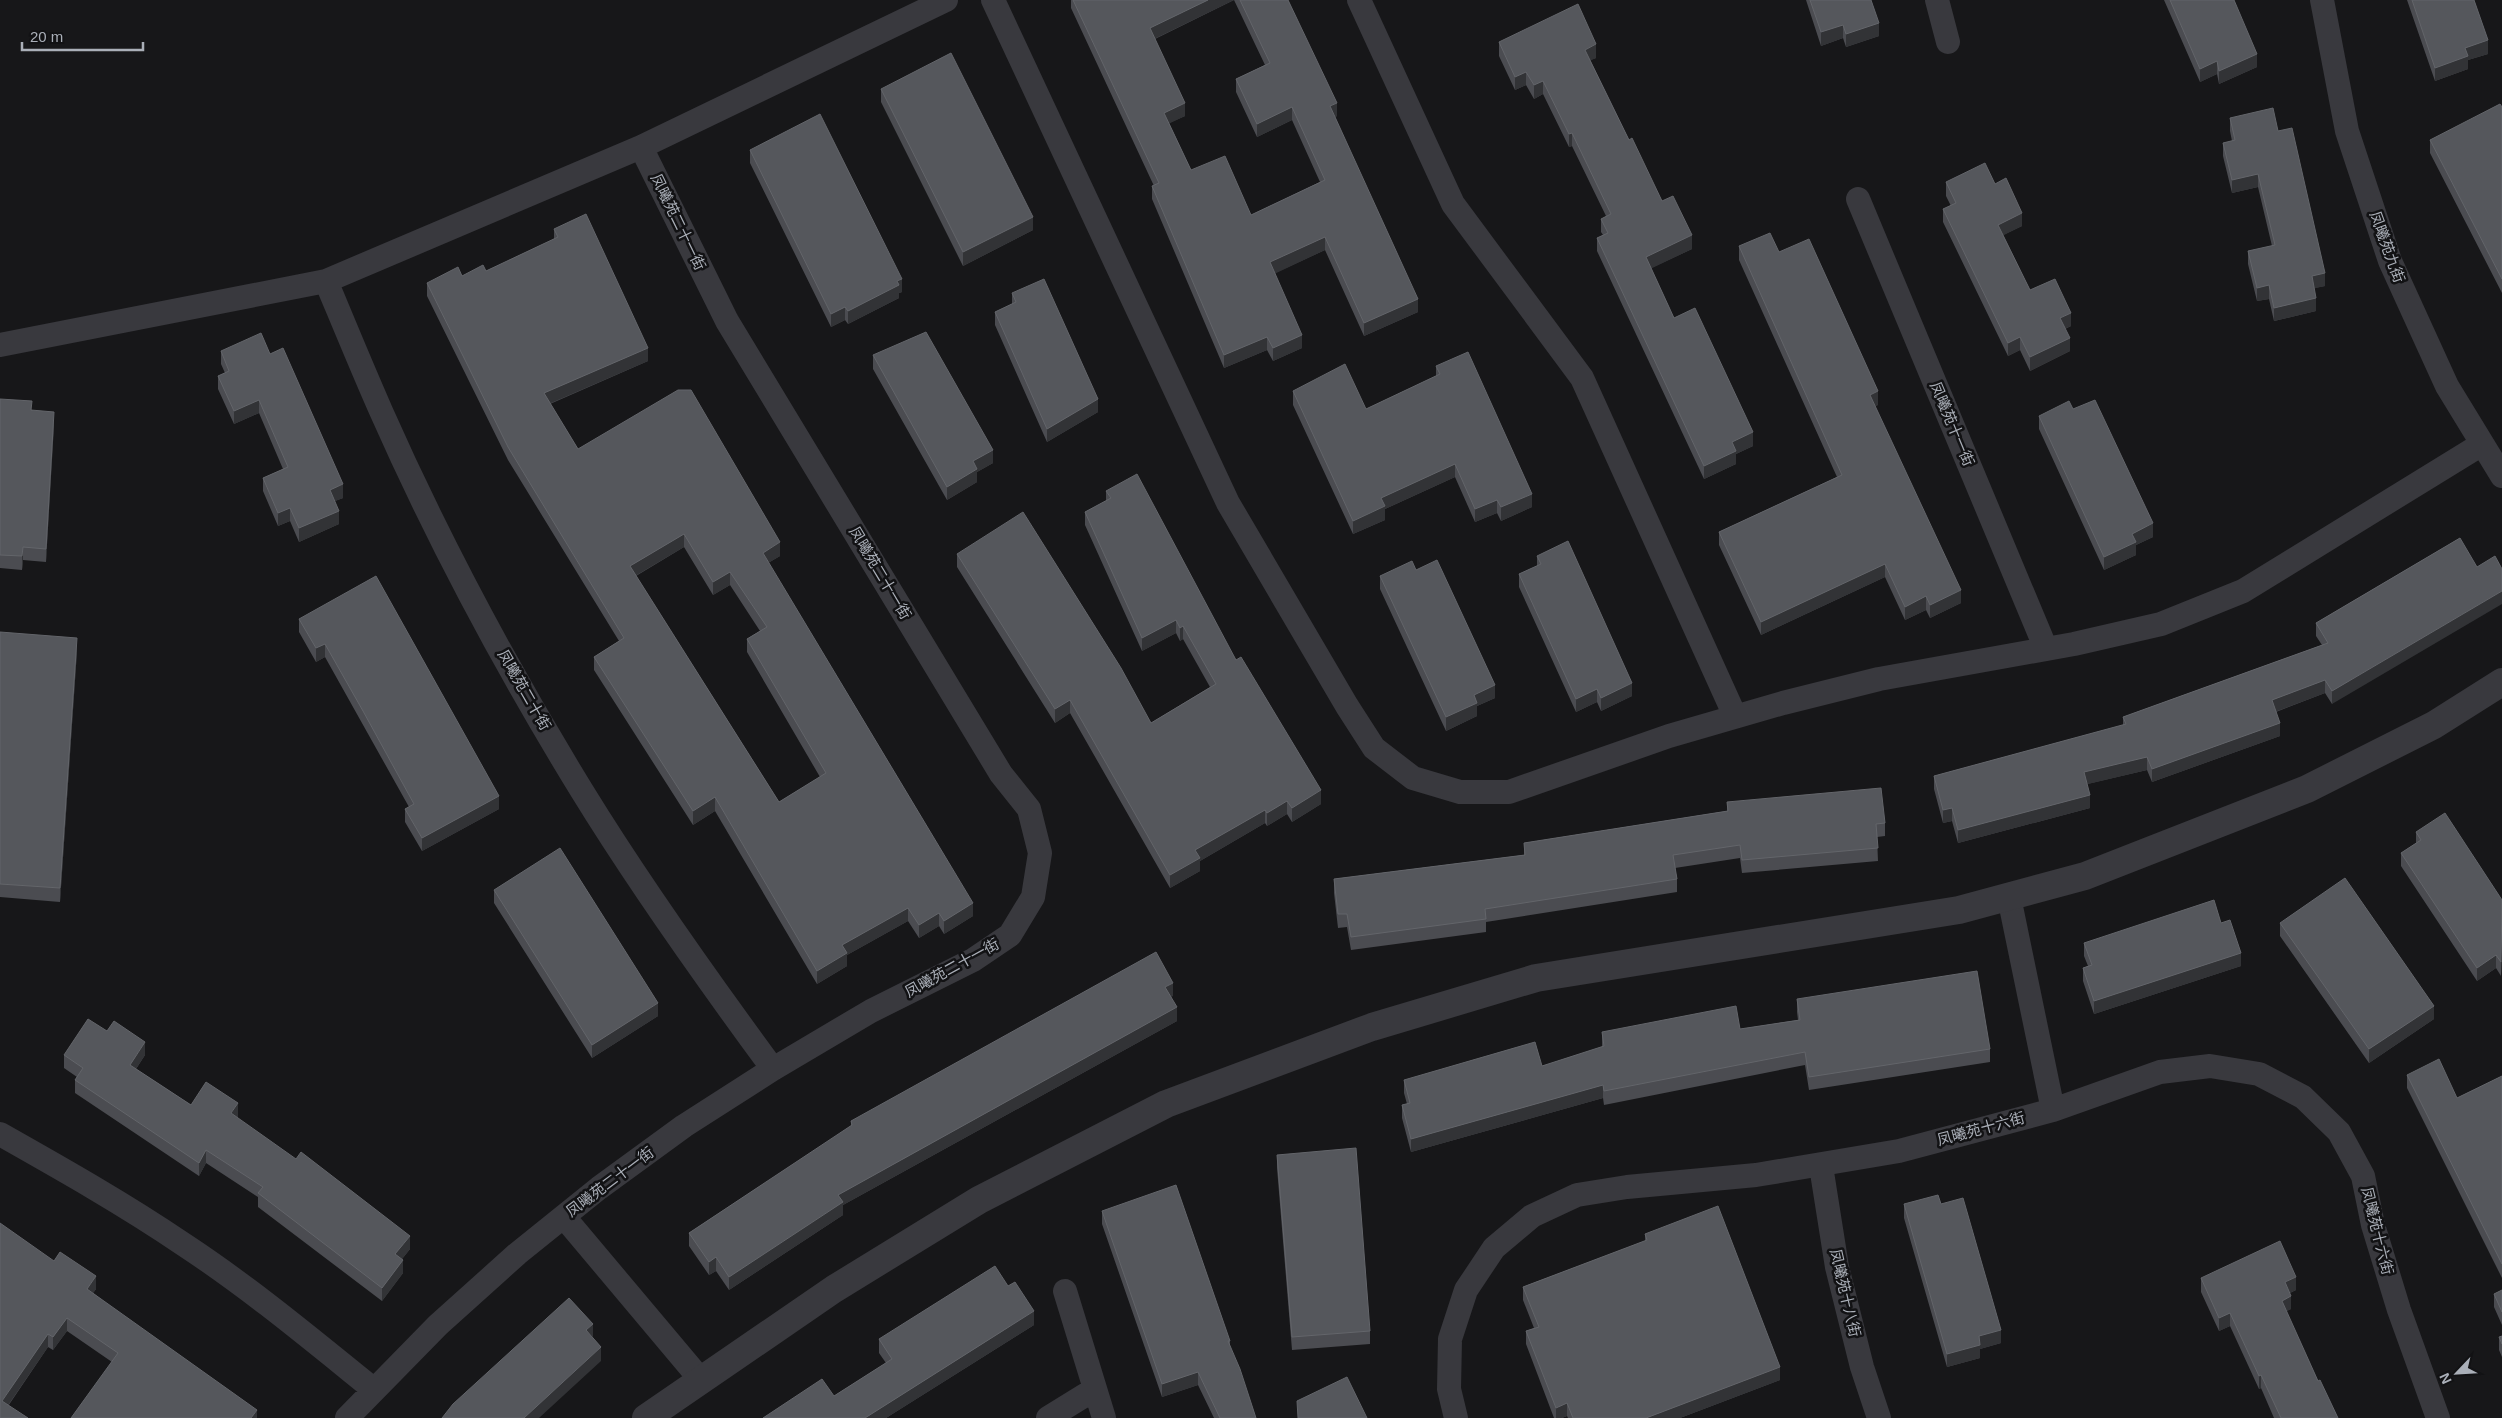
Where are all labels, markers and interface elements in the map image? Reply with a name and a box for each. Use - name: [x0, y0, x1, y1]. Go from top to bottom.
- scale bar: [22, 20, 144, 52]
- text: 20 m: [30, 28, 63, 45]
- street label: 凤曦苑二十一街: [648, 171, 709, 273]
- street label: 凤曦苑九街: [2367, 209, 2408, 285]
- street label: 凤曦苑十一街: [1927, 379, 1978, 469]
- street label: 凤曦苑二十一街: [846, 523, 915, 622]
- street label: 凤曦苑二十街: [495, 647, 554, 733]
- street label: 凤曦苑二十一街: [902, 935, 1002, 1000]
- street label: 凤曦苑十六街: [1935, 1109, 2027, 1148]
- street label: 凤曦苑二十一街: [563, 1143, 657, 1220]
- street label: 凤曦苑十六街: [2358, 1185, 2397, 1277]
- street label: 凤曦苑十八街: [1827, 1247, 1864, 1339]
- north arrow: [2432, 1348, 2482, 1398]
- text: N: [2436, 1371, 2455, 1386]

